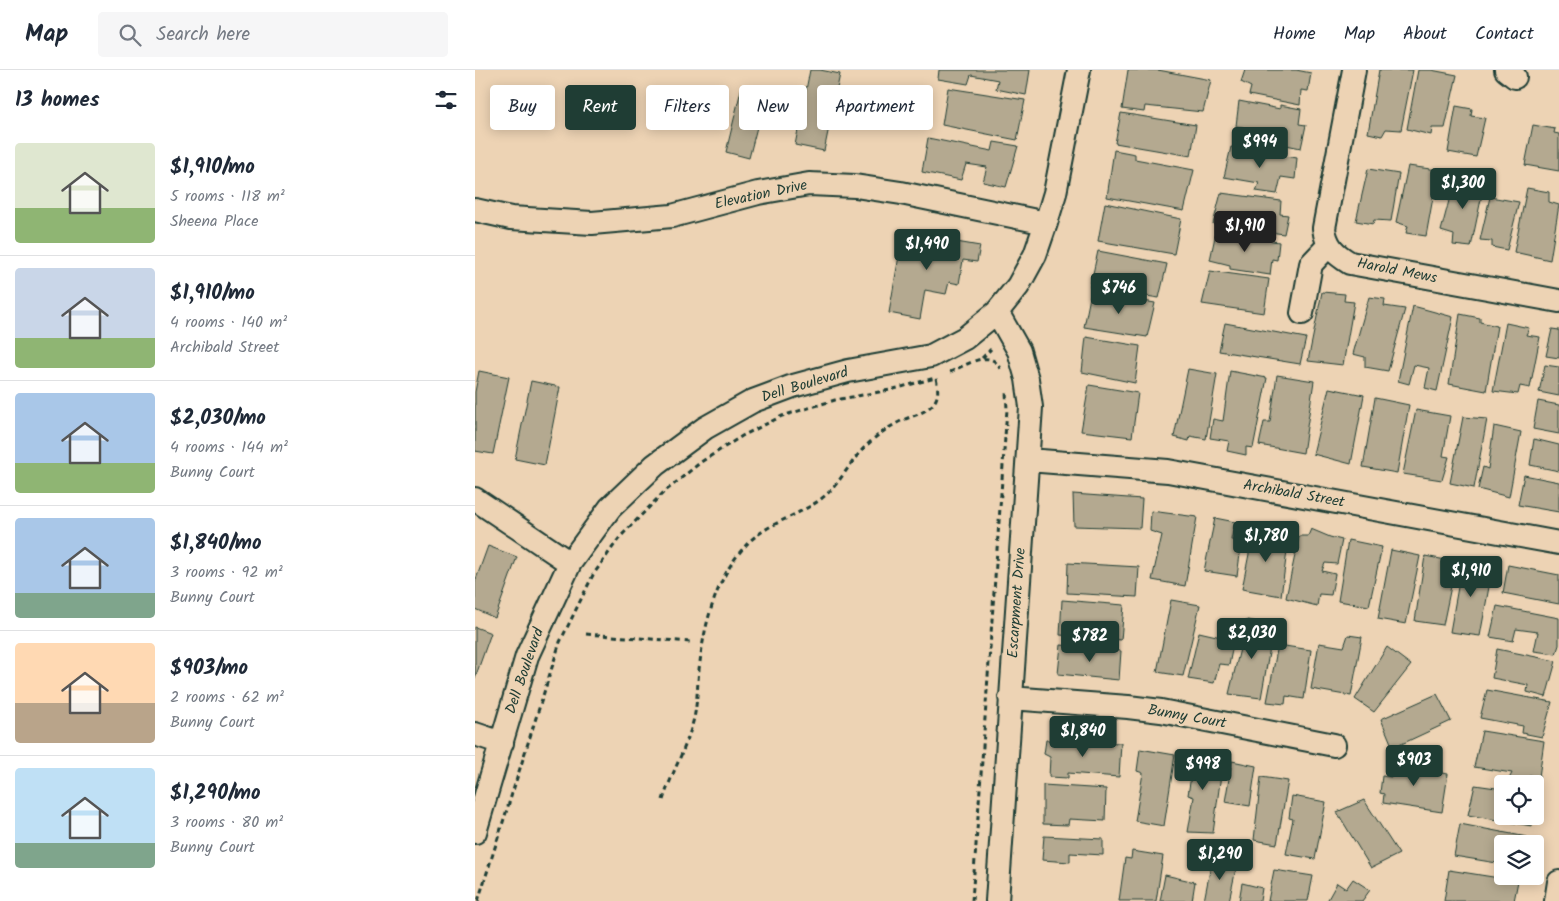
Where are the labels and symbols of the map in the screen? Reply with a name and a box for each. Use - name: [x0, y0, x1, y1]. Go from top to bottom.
- pin: $994: [1230, 126, 1290, 169]
- pin: $1,300: [1422, 168, 1504, 210]
- street label: Elevation Drive: [713, 173, 810, 217]
- pin: $1,910: [1204, 210, 1286, 253]
- pin: $1,490: [886, 228, 968, 271]
- street label: Harold Mews: [1355, 251, 1440, 291]
- pin: $746: [1089, 272, 1149, 315]
- street label: Dell Boulevard: [759, 360, 852, 410]
- street label: Archibald Street: [1241, 473, 1347, 515]
- pin: $1,780: [1225, 520, 1307, 563]
- street label: Escarpment Drive: [1001, 547, 1033, 659]
- pin: $1,910: [1430, 556, 1512, 598]
- pin: $2,030: [1211, 618, 1293, 660]
- pin: $782: [1060, 620, 1120, 663]
- street label: Dell Boulevard: [499, 624, 551, 717]
- street label: Bunny Court: [1146, 698, 1228, 736]
- pin: $1,840: [1042, 716, 1124, 758]
- pin: $903: [1384, 744, 1444, 787]
- pin: $998: [1173, 748, 1233, 791]
- pin: $1,290: [1179, 838, 1261, 881]

